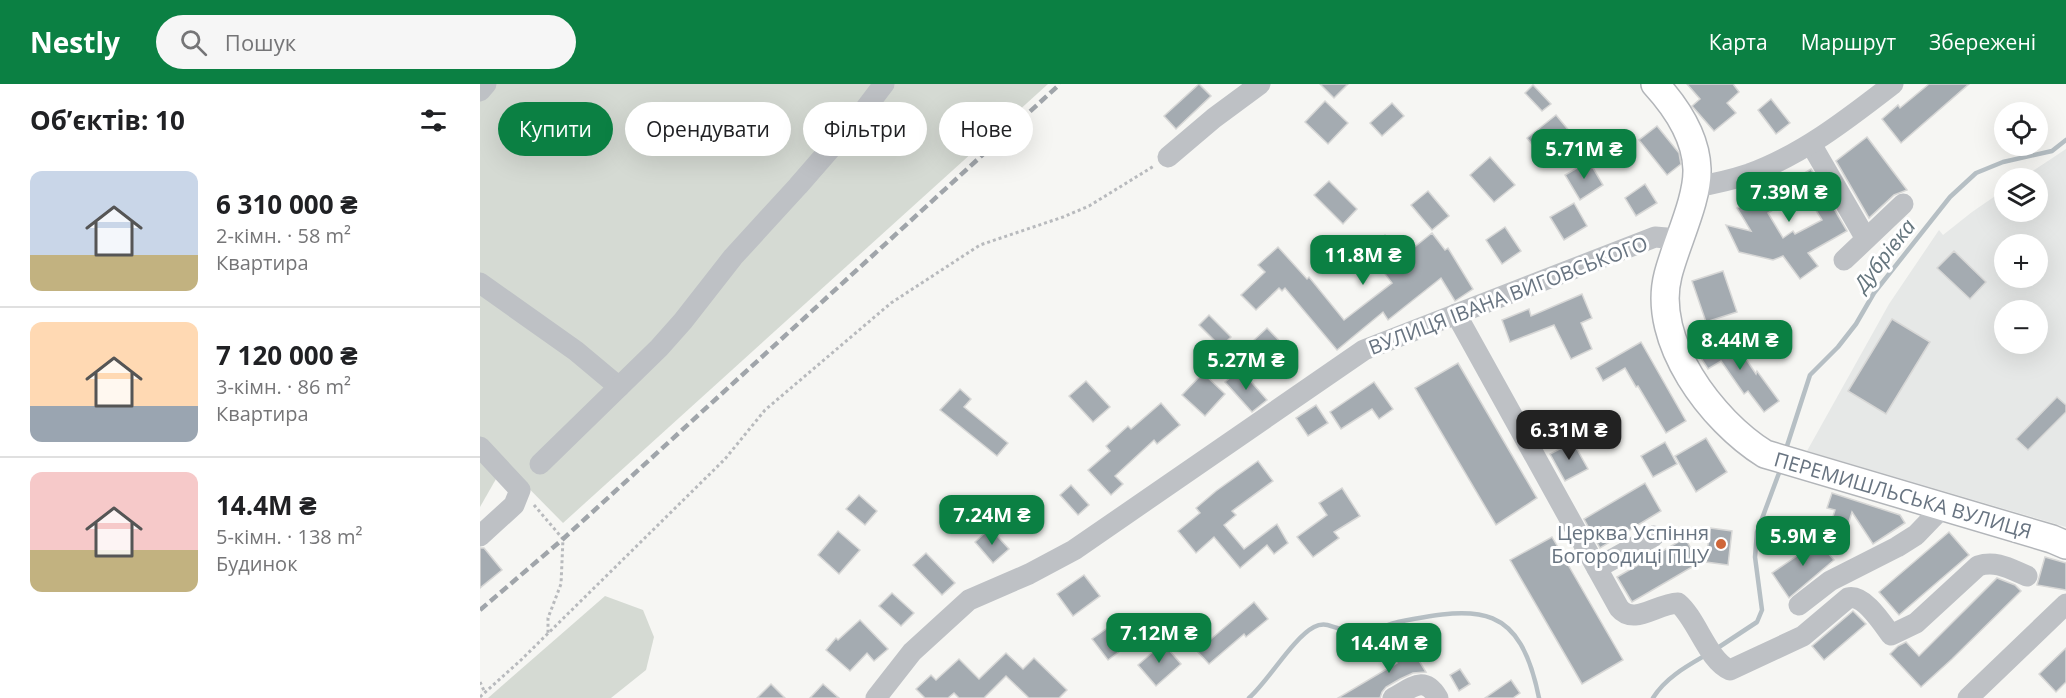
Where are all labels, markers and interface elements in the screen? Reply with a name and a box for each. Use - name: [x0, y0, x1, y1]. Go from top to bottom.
- search box: [156, 15, 576, 69]
- text: Nestly: [30, 23, 120, 61]
- icon: search: [177, 26, 210, 59]
- text: Пошук: [225, 27, 296, 57]
- text: Карта: [1709, 28, 1768, 56]
- text: Маршрут: [1801, 28, 1896, 56]
- text: Збережені: [1929, 28, 2036, 56]
- text: Об’єктів: 10: [30, 102, 185, 138]
- chip: Купити: [498, 102, 613, 156]
- chip: Орендувати: [625, 102, 791, 156]
- chip: Фільтри: [803, 102, 927, 156]
- chip: Нове: [939, 102, 1033, 156]
- map controls: [1994, 102, 2048, 354]
- button: locate: [1994, 102, 2048, 156]
- icon: filters: [417, 104, 450, 137]
- pin: 5.71M ₴: [1529, 129, 1639, 180]
- text: 5.71M ₴: [1545, 135, 1623, 162]
- button: layers: [1994, 168, 2048, 222]
- pin: 7.39M ₴: [1734, 172, 1844, 223]
- text: 7.39M ₴: [1750, 178, 1828, 205]
- text: 6 310 000 ₴: [216, 186, 358, 222]
- icon: home: [78, 195, 150, 267]
- water label: Дубрівка: [1846, 213, 1921, 299]
- text: 2-кімн. · 58 m²: [216, 222, 351, 249]
- street label: ВУЛИЦЯ ІВАНА ВИГОВСЬКОГО: [1365, 229, 1651, 361]
- button: +: [1994, 234, 2048, 288]
- pin: 11.8M ₴: [1308, 235, 1418, 286]
- text: 11.8M ₴: [1324, 241, 1402, 268]
- text: Квартира: [216, 249, 309, 276]
- button: −: [1994, 300, 2048, 354]
- pin: 8.44M ₴: [1685, 320, 1795, 371]
- text: 8.44M ₴: [1701, 326, 1779, 353]
- text: 7 120 000 ₴: [216, 337, 358, 373]
- pin: 5.27M ₴: [1191, 340, 1301, 391]
- icon: home: [78, 346, 150, 418]
- text: 5.27M ₴: [1207, 346, 1285, 373]
- text: 3-кімн. · 86 m²: [216, 373, 351, 400]
- text: Квартира: [216, 400, 309, 427]
- pin: 6.31M ₴: [1514, 410, 1624, 461]
- text: 6.31M ₴: [1530, 416, 1608, 443]
- street label: ПЕРЕМИШЛЬСЬКА ВУЛИЦЯ: [1771, 445, 2035, 545]
- text: 14.4M ₴: [216, 487, 317, 523]
- pin: 7.24M ₴: [937, 495, 1047, 546]
- icon: home: [78, 496, 150, 568]
- text: 7.24M ₴: [953, 501, 1031, 528]
- pin: 5.9M ₴: [1754, 516, 1852, 567]
- place label: Церква Успіння Богородиці ПЦУ: [1551, 519, 1710, 569]
- text: 5.9M ₴: [1770, 522, 1836, 549]
- text: 5-кімн. · 138 m²: [216, 523, 362, 550]
- marker: Церква Успіння Богородиці ПЦУ: [1714, 537, 1728, 551]
- text: Будинок: [216, 550, 297, 577]
- pin: 7.12M ₴: [1104, 613, 1214, 664]
- text: 7.12M ₴: [1120, 619, 1198, 646]
- pin: 14.4M ₴: [1334, 623, 1444, 674]
- text: 14.4M ₴: [1350, 629, 1428, 656]

